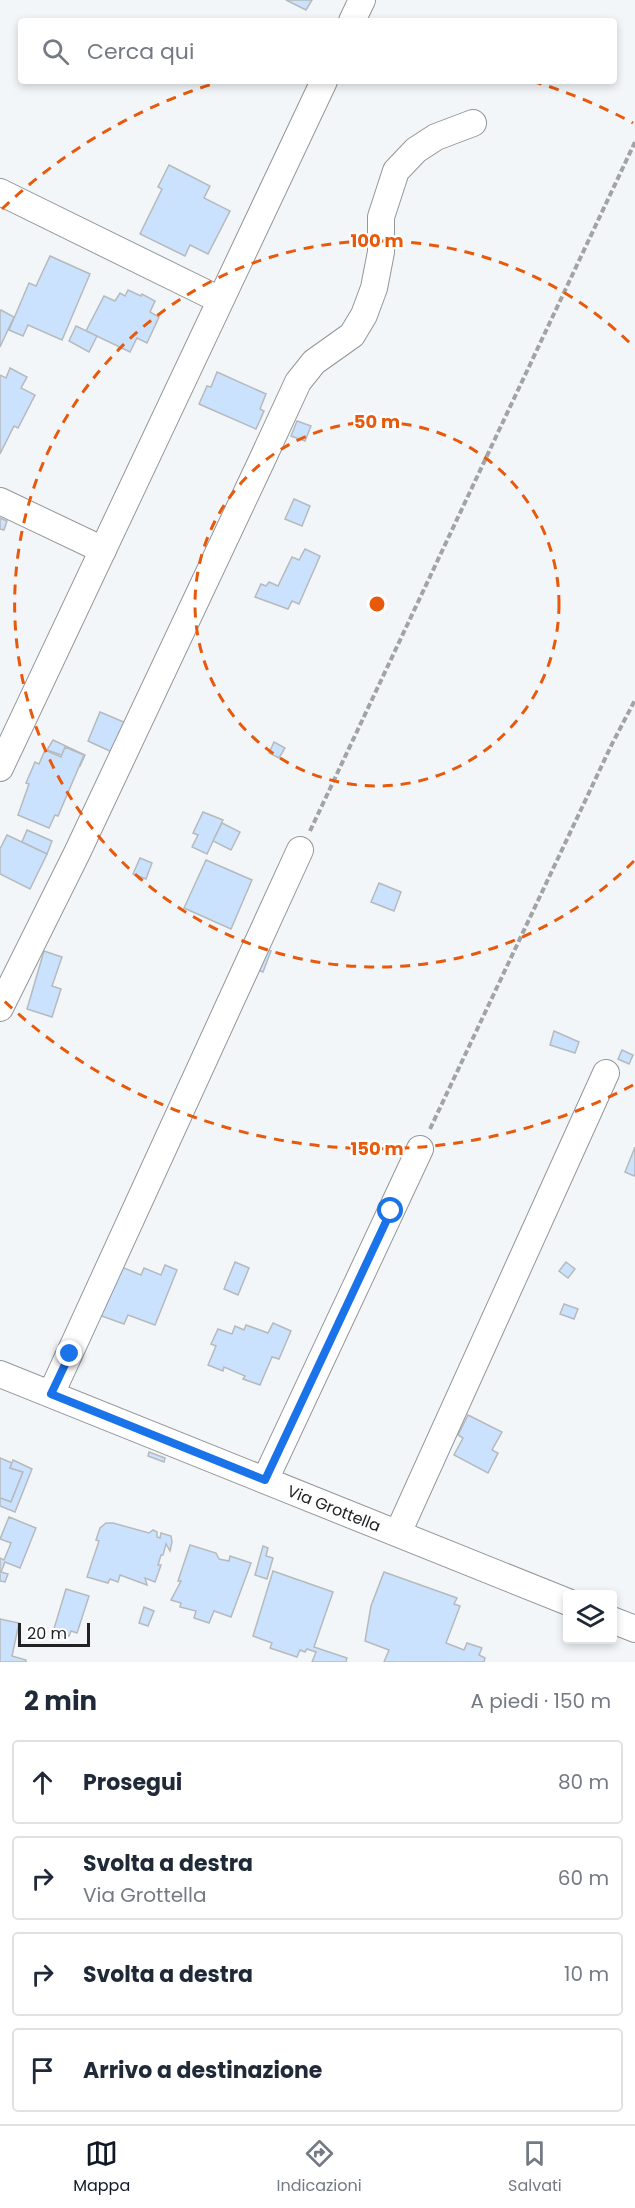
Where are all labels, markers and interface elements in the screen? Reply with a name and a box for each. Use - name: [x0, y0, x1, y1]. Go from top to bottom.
- search box: [18, 18, 617, 84]
- icon: search: [39, 35, 72, 68]
- text: Cerca qui: [87, 36, 194, 67]
- text: 100 m: [350, 228, 404, 253]
- text: 50 m: [354, 409, 400, 434]
- centre of rings: [367, 594, 387, 614]
- text: 150 m: [350, 1136, 404, 1161]
- route start: [377, 1197, 403, 1223]
- route end: [56, 1340, 82, 1366]
- street label: Via Grottella: [284, 1479, 384, 1538]
- map controls: [563, 1590, 617, 1644]
- button: layers: [563, 1590, 617, 1644]
- scale bar: [18, 1620, 90, 1648]
- text: 20 m: [27, 1622, 67, 1645]
- text: 2 min: [24, 1683, 97, 1719]
- text: A piedi · 150 m: [471, 1687, 611, 1715]
- icon: ahead: [26, 1766, 59, 1799]
- text: Prosegui: [83, 1767, 182, 1798]
- text: 80 m: [558, 1768, 609, 1796]
- text: Svolta a destra: [83, 1848, 253, 1879]
- icon: right: [26, 1862, 59, 1895]
- text: 60 m: [558, 1864, 609, 1892]
- text: Via Grottella: [83, 1881, 206, 1909]
- icon: right: [26, 1958, 59, 1991]
- text: Svolta a destra: [83, 1959, 253, 1990]
- text: 10 m: [564, 1960, 609, 1988]
- icon: arrive: [26, 2054, 59, 2087]
- text: Arrivo a destinazione: [83, 2055, 322, 2086]
- tab: Mappa: [73, 2137, 130, 2198]
- tab: Indicazioni: [277, 2137, 362, 2198]
- tab: Salvati: [508, 2137, 562, 2198]

